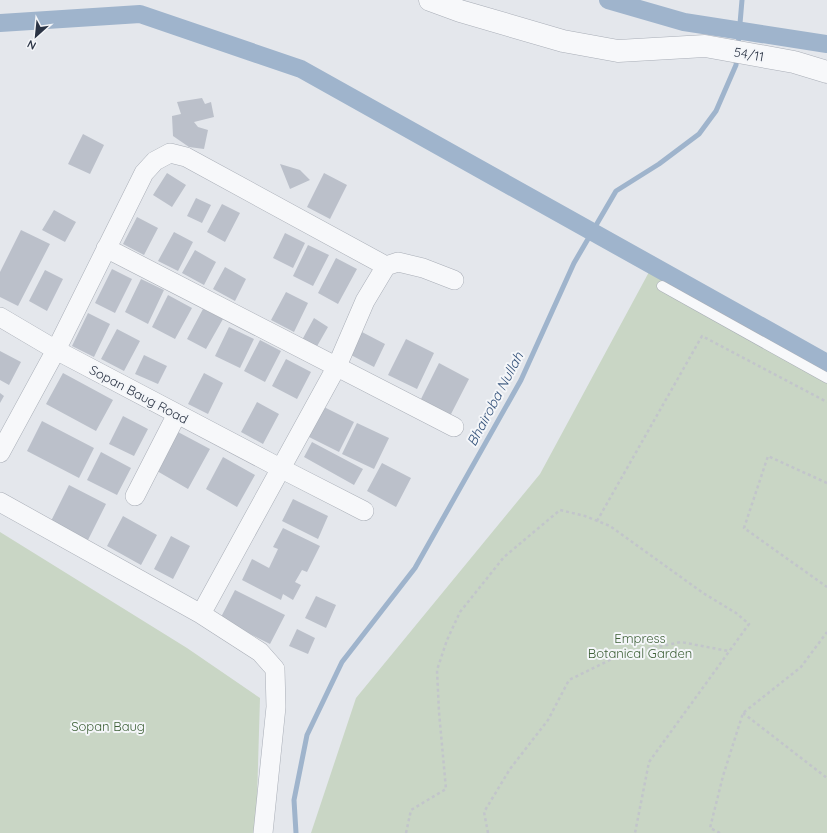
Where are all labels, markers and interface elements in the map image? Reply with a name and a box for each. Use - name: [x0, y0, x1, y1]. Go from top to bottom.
- north arrow: [16, 16, 56, 56]
- text: N: [25, 37, 38, 53]
- street label: 54/11: [733, 43, 765, 65]
- water label: Bhairoba Nullah: [463, 348, 528, 449]
- street label: Sopan Baug Road: [87, 361, 191, 427]
- park label: Empress Botanical Garden: [588, 630, 692, 661]
- park label: Sopan Baug: [71, 718, 145, 734]

